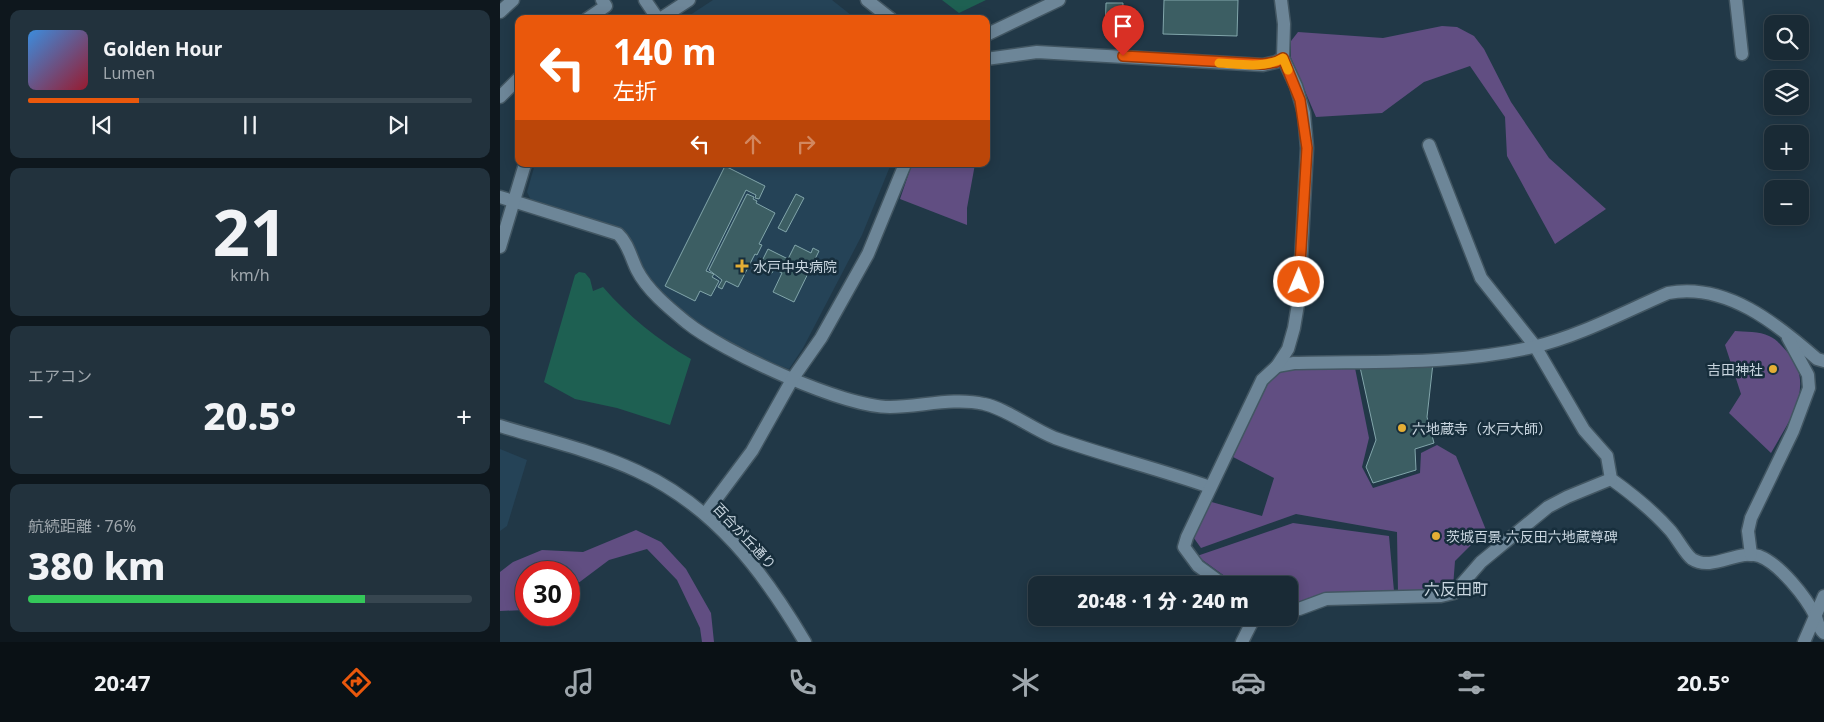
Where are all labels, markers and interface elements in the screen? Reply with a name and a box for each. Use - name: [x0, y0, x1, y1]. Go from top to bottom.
- pin: [1102, 5, 1144, 56]
- icon: arrive: [1109, 12, 1137, 40]
- map controls: [1764, 15, 1809, 225]
- button: search: [1764, 15, 1809, 60]
- text: 140 m: [613, 28, 716, 75]
- icon: left: [530, 35, 595, 100]
- text: Golden Hour: [103, 36, 222, 62]
- text: Lumen: [103, 62, 155, 84]
- button: layers: [1764, 70, 1809, 115]
- text: 左折: [613, 75, 657, 105]
- icon: previous: [88, 111, 116, 139]
- icon: pause: [236, 111, 264, 139]
- icon: next: [384, 111, 412, 139]
- button: +: [1764, 125, 1809, 170]
- icon: left: [686, 130, 714, 158]
- icon: ahead: [739, 130, 767, 158]
- icon: right: [792, 130, 820, 158]
- button: −: [1764, 180, 1809, 225]
- text: 21: [213, 187, 287, 275]
- position arrow: [1272, 255, 1324, 307]
- place label: 水戸中央病院: [753, 257, 837, 276]
- marker: 水戸中央病院: [735, 259, 749, 273]
- text: km/h: [230, 264, 270, 286]
- place label: 吉田神社: [1707, 360, 1763, 379]
- marker: 吉田神社: [1767, 363, 1779, 375]
- text: エアコン: [28, 365, 92, 387]
- text: 20.5°: [204, 389, 296, 441]
- text: −: [28, 397, 44, 435]
- text: +: [456, 397, 472, 435]
- place label: 六地蔵寺（水戸大師）: [1412, 419, 1552, 438]
- marker: 六地蔵寺（水戸大師）: [1396, 422, 1408, 434]
- street label: 百合が丘通り: [709, 499, 781, 573]
- text: 航続距離 · 76%: [28, 515, 136, 537]
- place label: 茨城百景 六反田六地蔵尊碑: [1446, 527, 1618, 546]
- marker: 茨城百景 六反田六地蔵尊碑: [1430, 530, 1442, 542]
- text: 380 km: [28, 539, 166, 591]
- speed limit sign: 30: [515, 561, 580, 626]
- district label: 六反田町: [1424, 578, 1488, 600]
- text: 20:48 · 1 分 · 240 m: [1077, 588, 1249, 614]
- icon: directions: [339, 665, 374, 700]
- icon: music: [562, 665, 597, 700]
- icon: phone: [785, 665, 820, 700]
- icon: climate: [1008, 665, 1043, 700]
- icon: car: [1231, 665, 1266, 700]
- icon: filters: [1454, 665, 1489, 700]
- text: 20:47: [94, 667, 151, 697]
- text: 20.5°: [1677, 667, 1730, 697]

